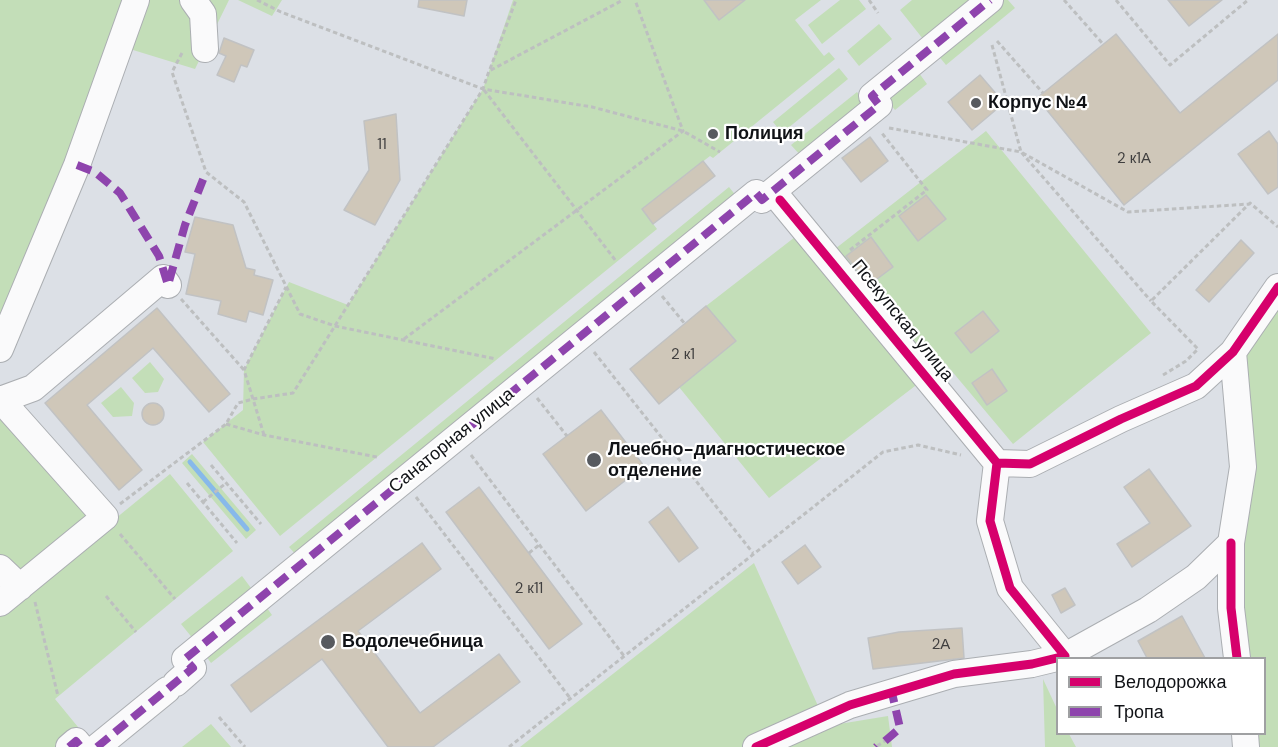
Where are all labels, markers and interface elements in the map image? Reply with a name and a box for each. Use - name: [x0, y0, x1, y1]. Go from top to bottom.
- place label: Корпус №4: [988, 92, 1087, 114]
- marker: Корпус №4: [969, 96, 983, 110]
- place label: Полиция: [725, 123, 804, 145]
- marker: Полиция: [706, 127, 720, 141]
- house number: 11: [377, 136, 387, 154]
- house number: 2 к1А: [1117, 150, 1151, 168]
- street label: Псекупская улица: [846, 256, 958, 386]
- house number: 2 к1: [671, 346, 695, 364]
- street label: Санаторная улица: [385, 384, 519, 498]
- place label: Лечебно-диагностическое отделение: [608, 439, 845, 482]
- marker: Лечебно-диагностическое отделение: [585, 451, 603, 469]
- house number: 2 к11: [515, 580, 543, 598]
- place label: Водолечебница: [342, 631, 483, 653]
- marker: Водолечебница: [319, 633, 337, 651]
- house number: 2А: [932, 636, 950, 654]
- legend: [1056, 657, 1266, 735]
- text: Велодорожка: [1114, 670, 1226, 694]
- text: Тропа: [1114, 700, 1164, 724]

